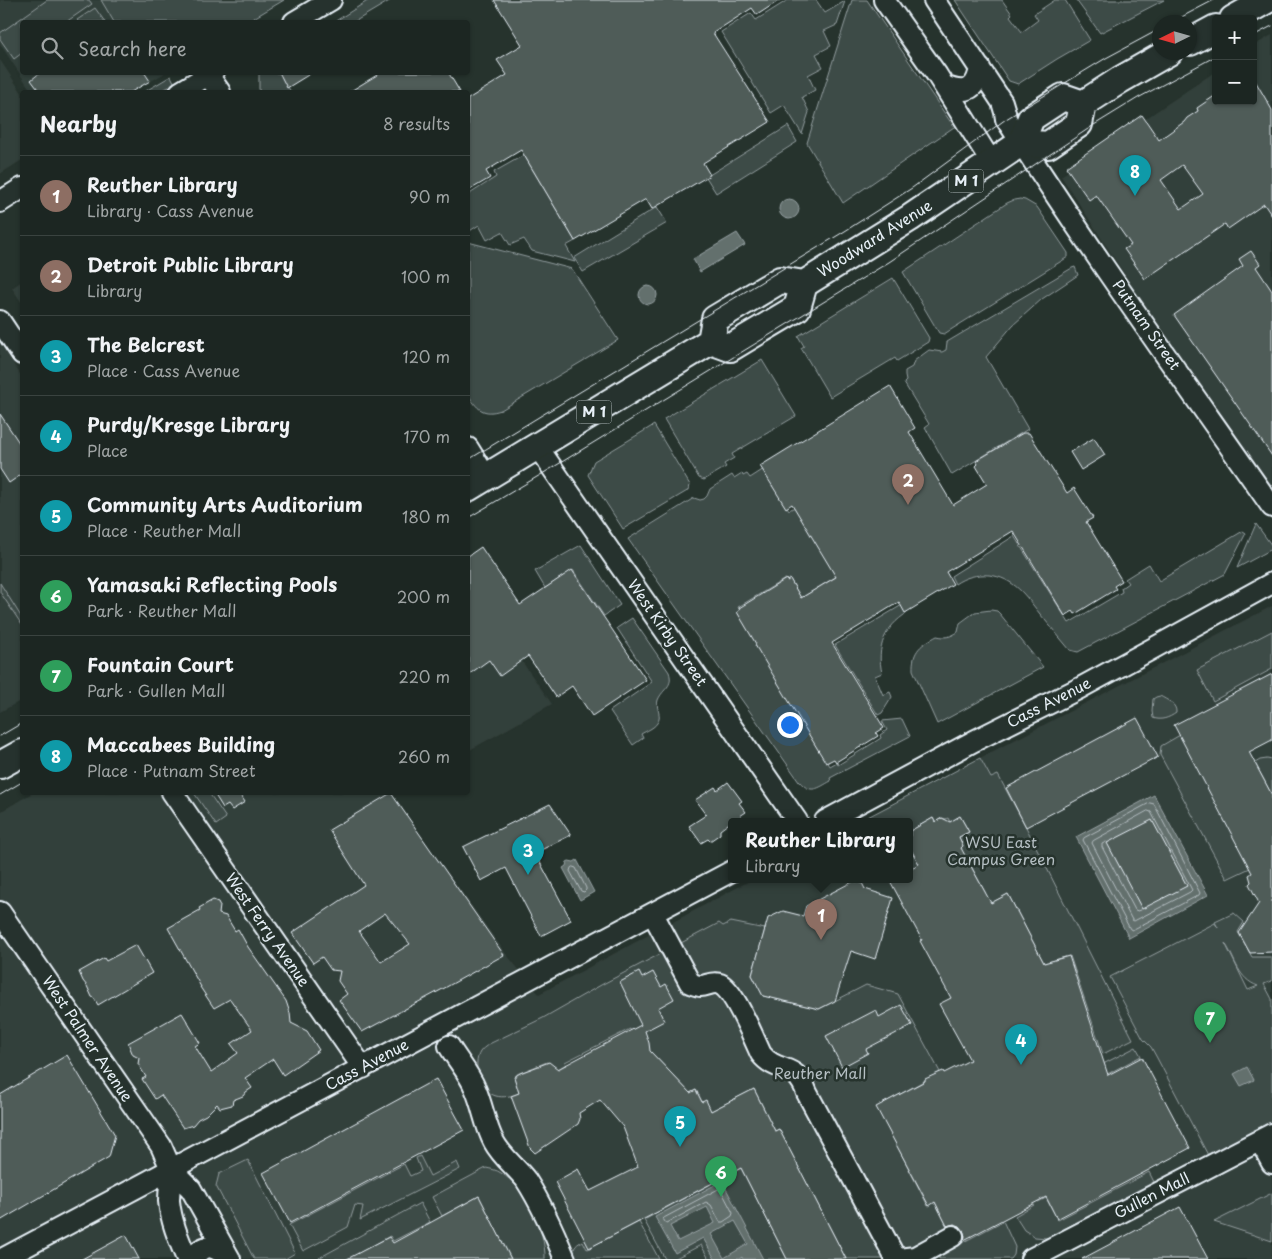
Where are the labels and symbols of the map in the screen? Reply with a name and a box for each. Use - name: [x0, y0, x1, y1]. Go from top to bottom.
- north arrow: [1152, 15, 1197, 60]
- pin: 8: [1119, 155, 1151, 196]
- road number: M 1: [948, 170, 984, 192]
- street label: Woodward Avenue: [812, 193, 936, 282]
- street label: Putnam Street: [1107, 274, 1187, 374]
- road number: M 1: [576, 401, 612, 424]
- pin: 2: [892, 464, 924, 505]
- street label: West Kirby Street: [623, 574, 714, 690]
- street label: Cass Avenue: [1002, 671, 1094, 733]
- your location: [777, 712, 803, 738]
- park label: WSU East Campus Green: [947, 830, 1055, 870]
- pin: 3: [512, 834, 544, 875]
- street label: West Ferry Avenue: [220, 868, 316, 991]
- pin: 1: [805, 899, 837, 940]
- street label: West Palmer Avenue: [37, 970, 139, 1106]
- pin: 7: [1194, 1002, 1226, 1043]
- pin: 4: [1005, 1024, 1037, 1065]
- street label: Cass Avenue: [320, 1032, 412, 1095]
- park label: Reuther Mall: [774, 1061, 866, 1084]
- pin: 5: [664, 1106, 696, 1147]
- pin: 6: [705, 1156, 737, 1197]
- street label: Gullen Mall: [1110, 1166, 1193, 1224]

